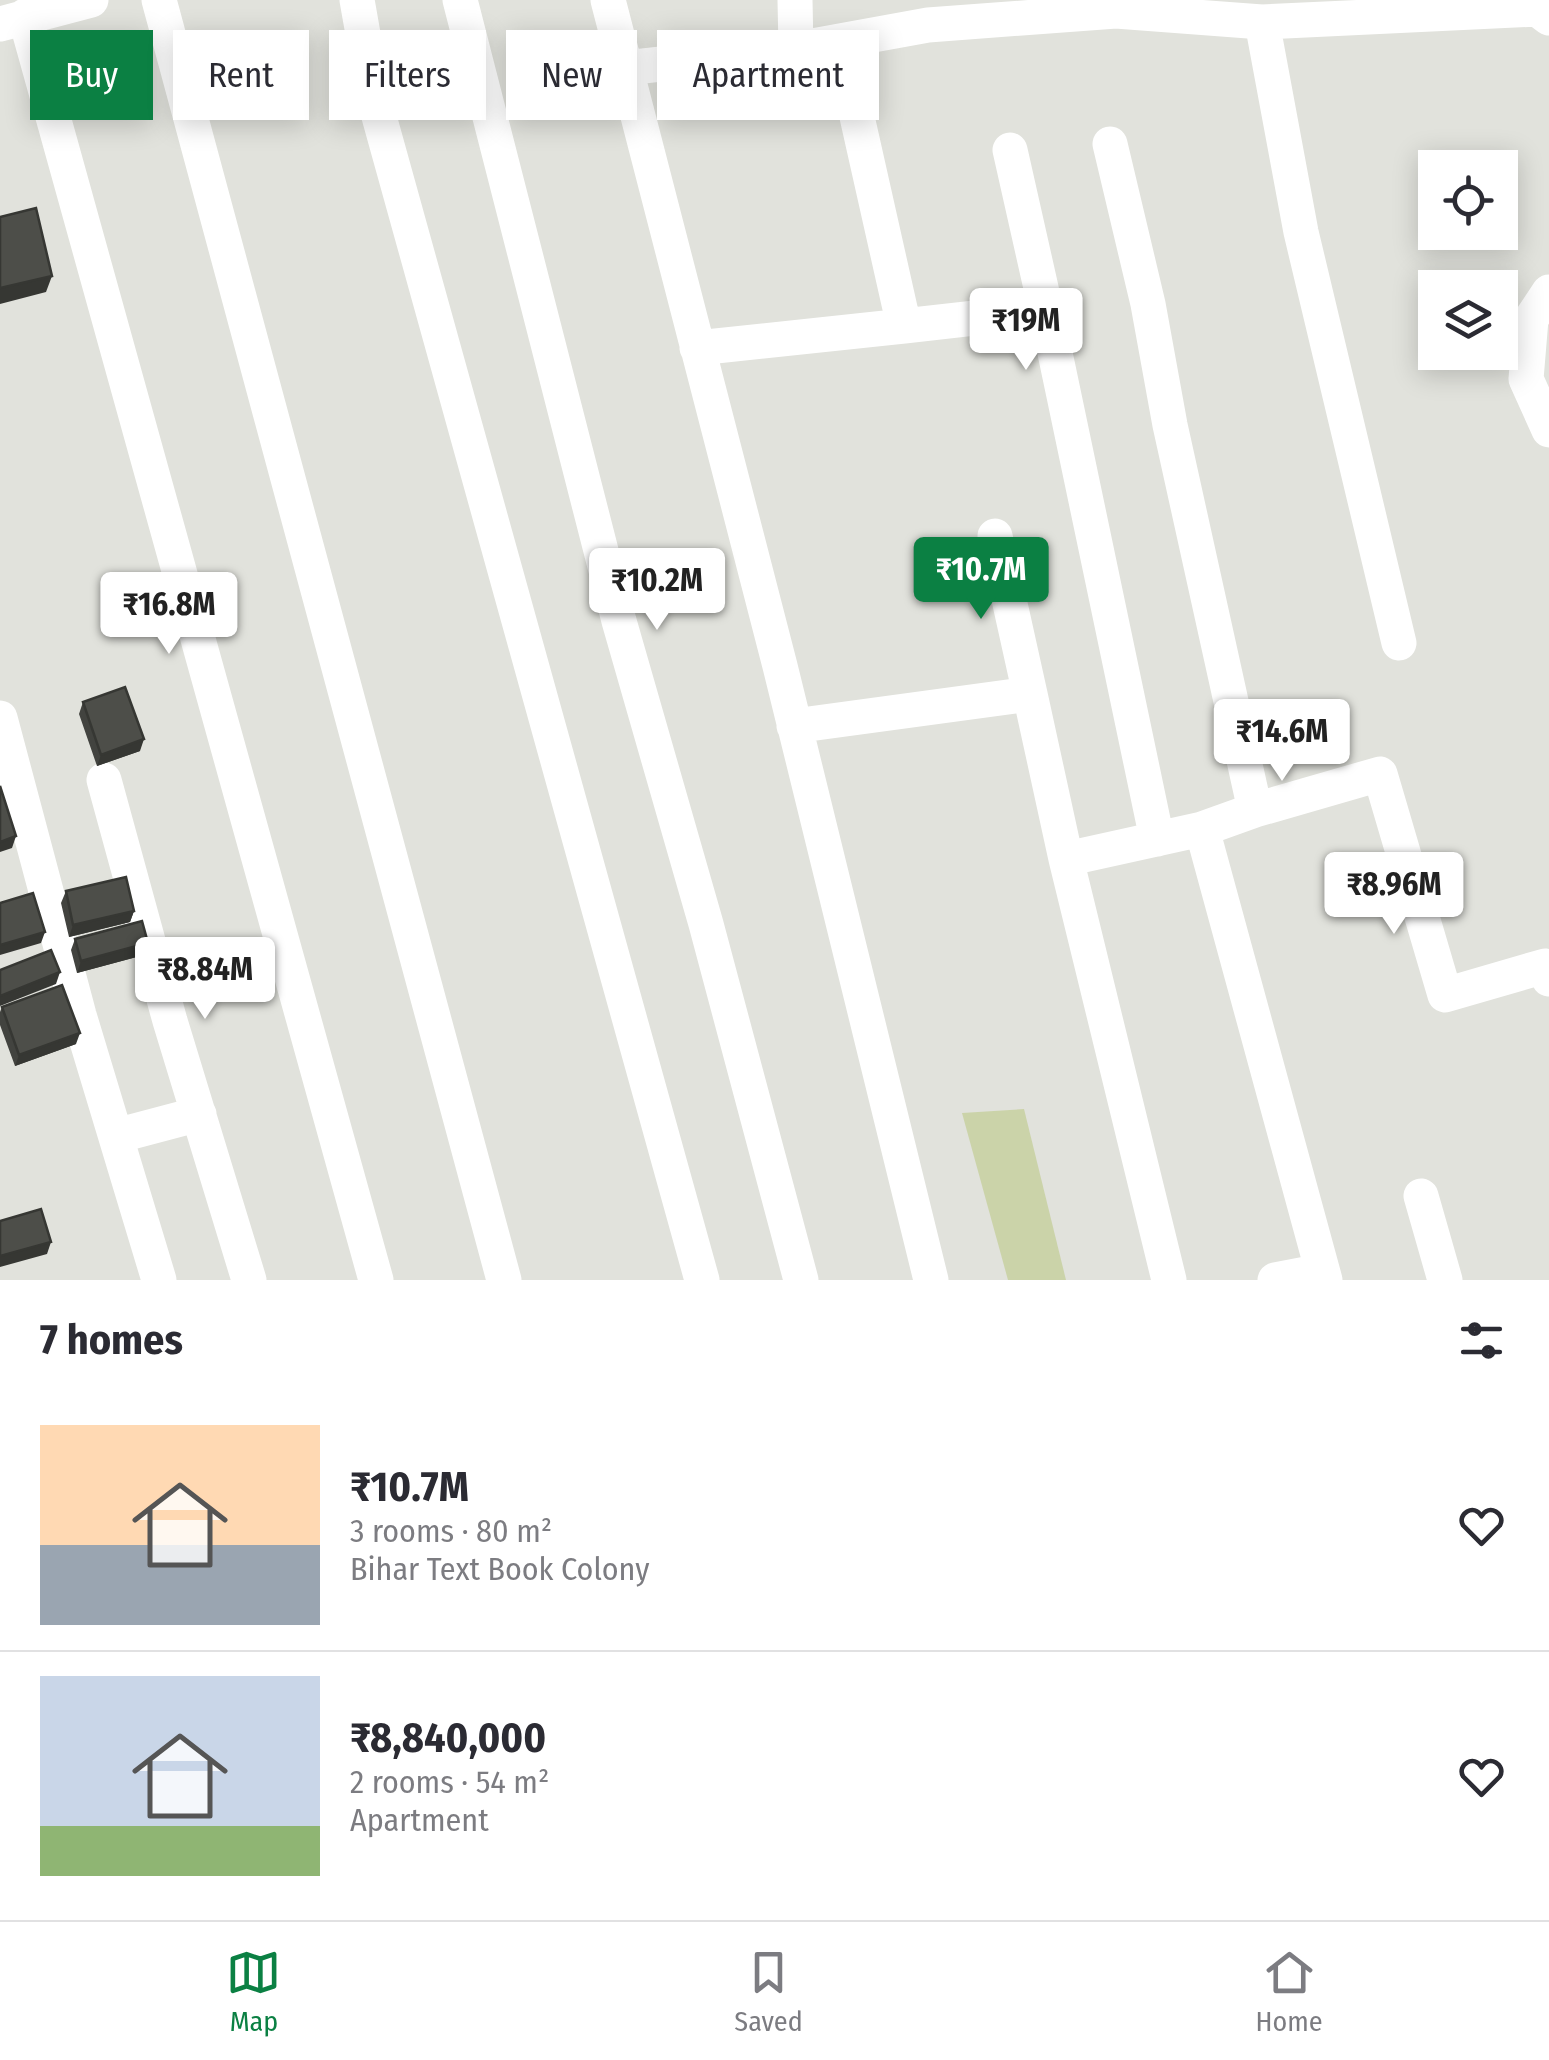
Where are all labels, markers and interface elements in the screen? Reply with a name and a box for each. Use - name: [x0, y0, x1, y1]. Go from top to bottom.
- chip: Buy: [30, 30, 153, 120]
- chip: Rent: [173, 30, 309, 120]
- chip: Filters: [329, 30, 486, 120]
- chip: New: [506, 30, 637, 120]
- chip: Apartment: [657, 30, 879, 120]
- map controls: [1418, 150, 1518, 370]
- button: locate: [1418, 150, 1518, 250]
- button: layers: [1418, 270, 1518, 370]
- pin: ₹19M: [967, 288, 1085, 373]
- text: ₹19M: [992, 301, 1060, 339]
- pin: ₹10.7M: [900, 537, 1062, 622]
- pin: ₹10.2M: [576, 548, 738, 633]
- text: ₹10.7M: [936, 550, 1026, 588]
- text: ₹10.2M: [611, 561, 703, 599]
- pin: ₹16.8M: [88, 572, 250, 657]
- text: ₹16.8M: [122, 585, 216, 623]
- pin: ₹14.6M: [1201, 699, 1363, 784]
- text: ₹14.6M: [1236, 712, 1328, 750]
- pin: ₹8.96M: [1313, 852, 1475, 937]
- text: ₹8.96M: [1346, 865, 1442, 903]
- pin: ₹8.84M: [124, 937, 286, 1022]
- text: ₹8.84M: [157, 950, 253, 988]
- icon: filters: [1454, 1313, 1509, 1368]
- text: 7 homes: [40, 1315, 183, 1365]
- text: ₹10.7M: [350, 1462, 469, 1512]
- icon: home: [120, 1465, 240, 1585]
- icon: heart: [1454, 1498, 1509, 1553]
- text: 3 rooms · 80 m²: [350, 1512, 552, 1550]
- text: Bihar Text Book Colony: [350, 1550, 649, 1588]
- text: ₹8,840,000: [350, 1713, 546, 1763]
- icon: home: [120, 1716, 240, 1836]
- icon: heart: [1454, 1749, 1509, 1804]
- text: 2 rooms · 54 m²: [350, 1763, 549, 1801]
- text: Apartment: [350, 1801, 489, 1839]
- tab: Map: [226, 1945, 281, 2038]
- tab: Saved: [734, 1945, 803, 2038]
- tab: Home: [1256, 1945, 1323, 2038]

